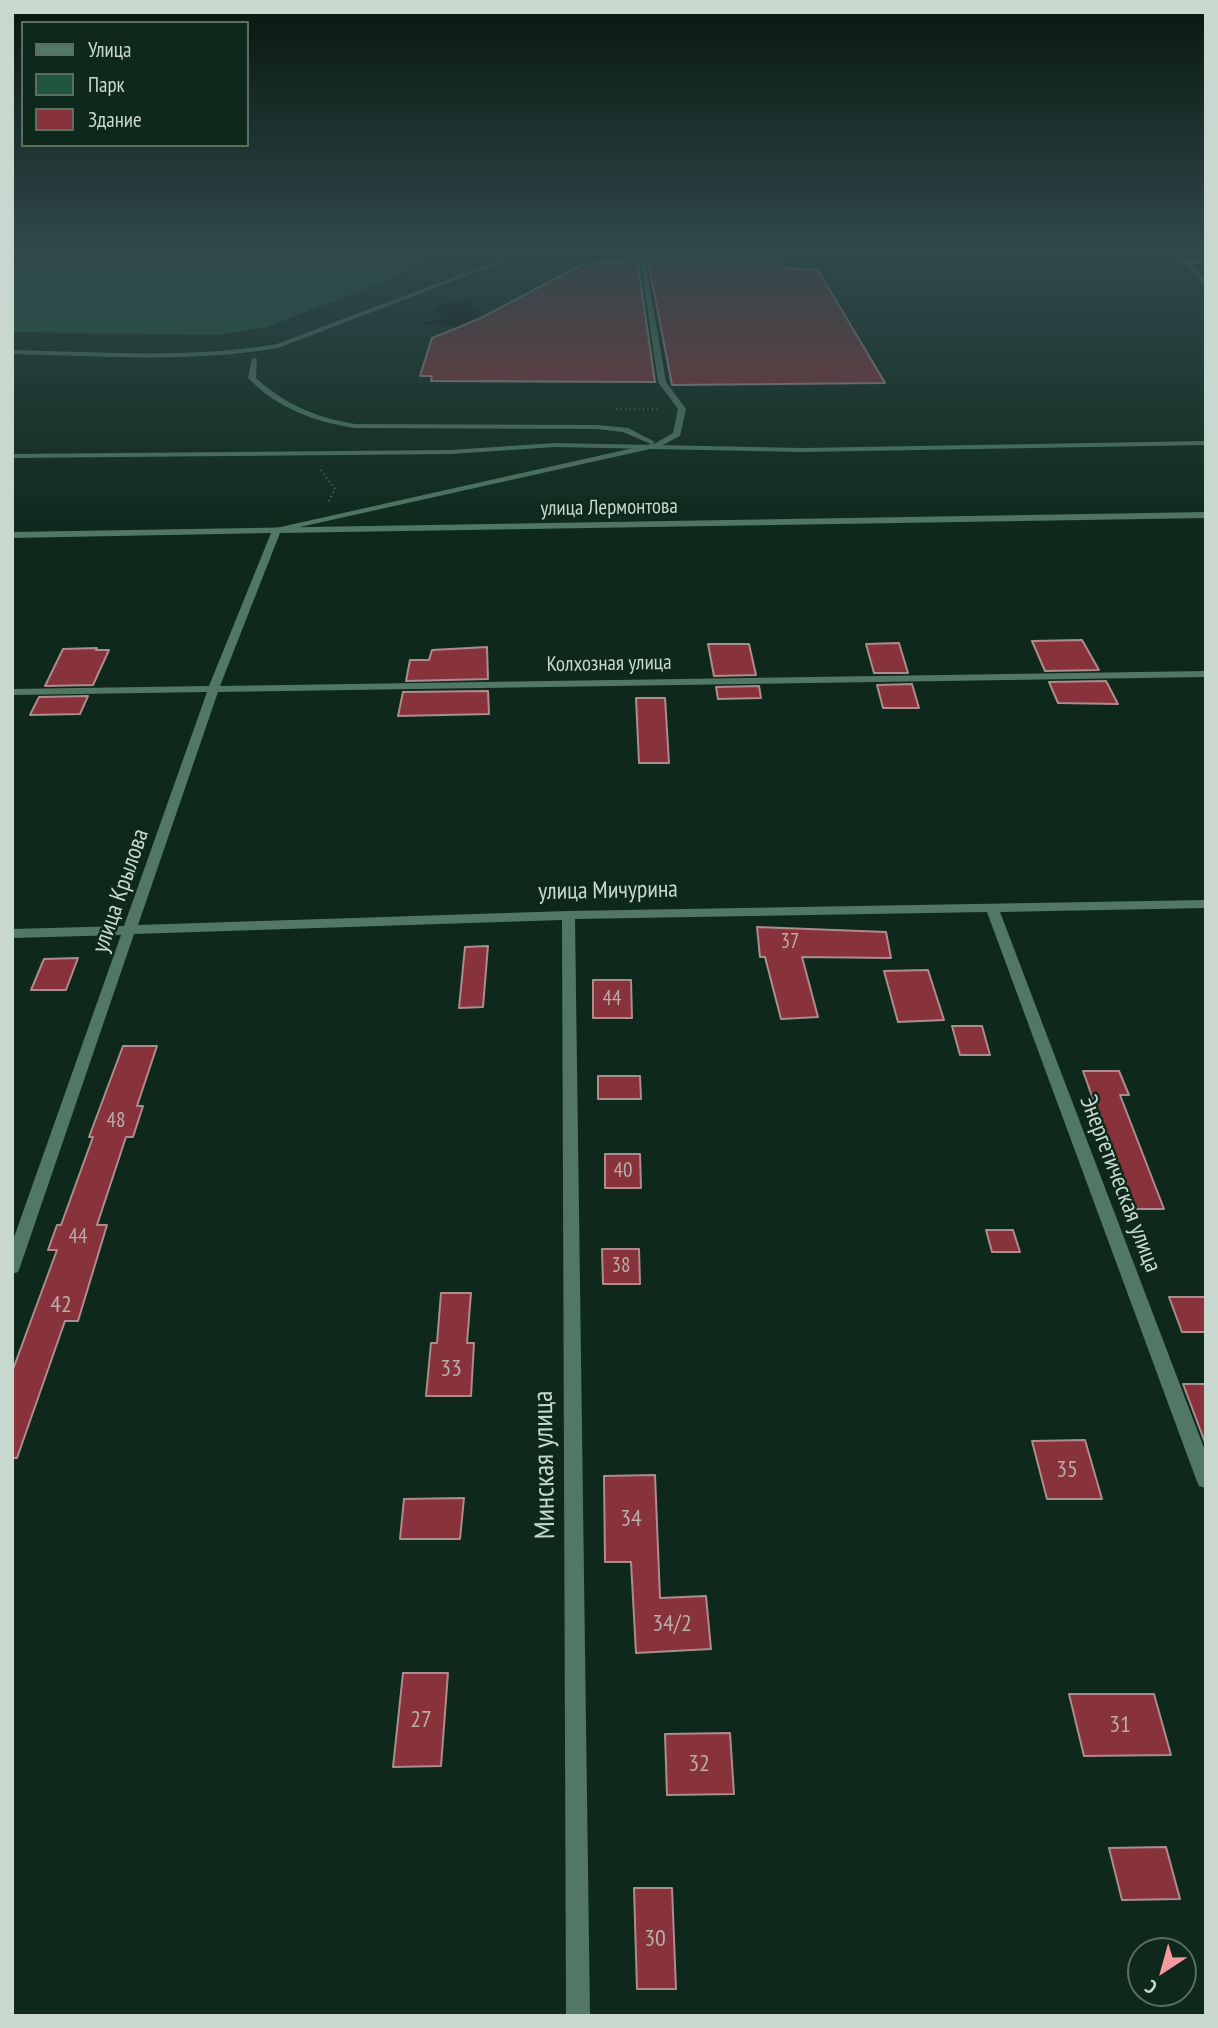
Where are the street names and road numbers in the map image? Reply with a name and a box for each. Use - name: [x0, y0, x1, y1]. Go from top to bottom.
- street label: улица Лермонтова: [540, 494, 678, 522]
- street label: Колхозная улица: [546, 650, 672, 678]
- street label: улица Крылова: [86, 825, 156, 957]
- street label: улица Мичурина: [538, 875, 678, 907]
- street label: Энергетическая улица: [1073, 1091, 1167, 1277]
- street label: Минская улица: [527, 1390, 563, 1540]

